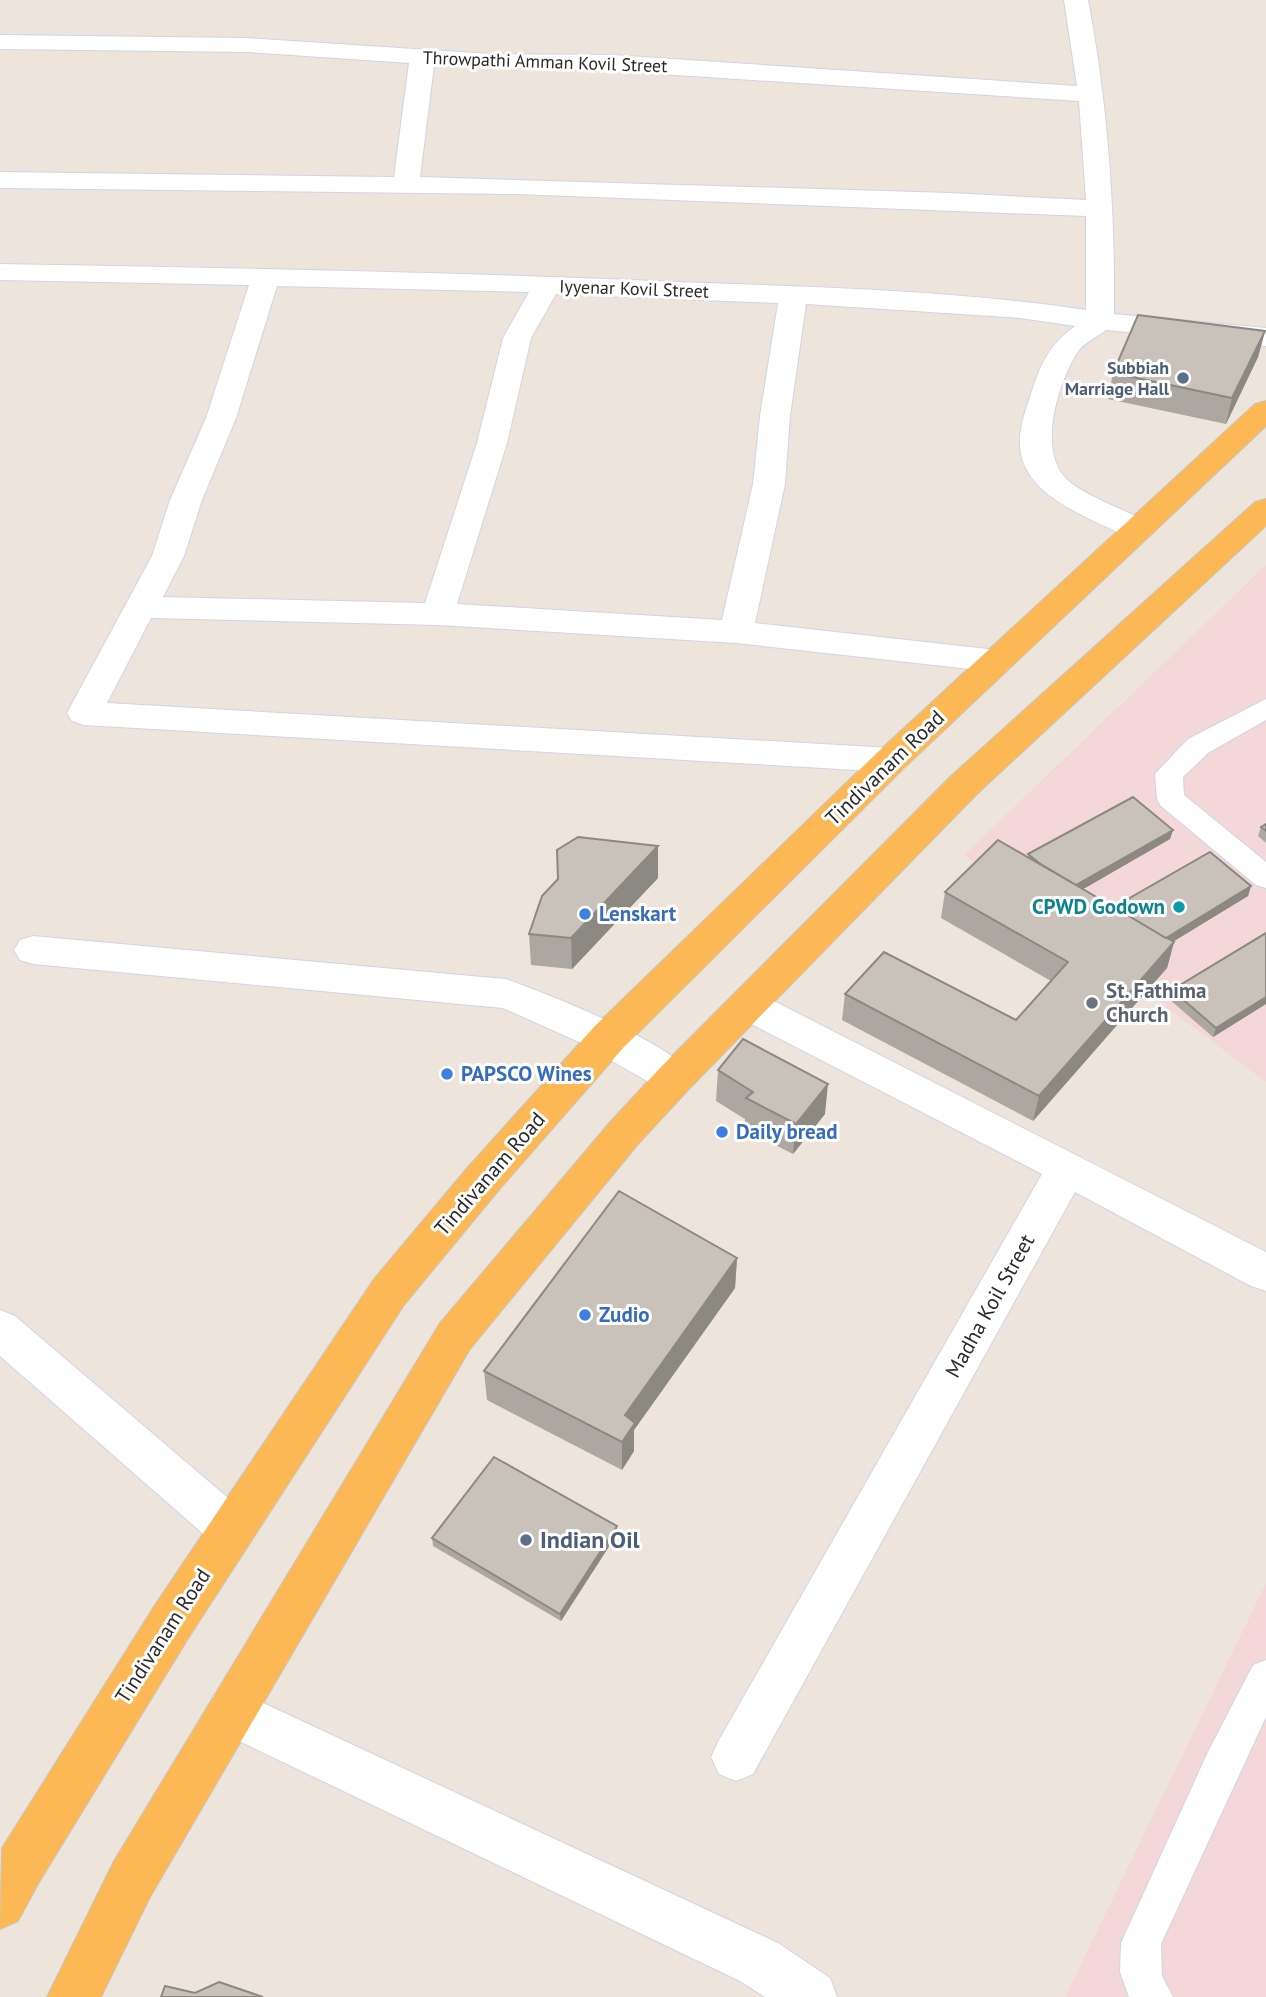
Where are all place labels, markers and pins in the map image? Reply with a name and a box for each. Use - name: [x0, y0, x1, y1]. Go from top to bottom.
- place label: Subbiah Marriage Hall: [1065, 356, 1170, 400]
- marker: Subbiah Marriage Hall: [1175, 370, 1191, 386]
- place label: CPWD Godown: [1032, 893, 1165, 920]
- marker: CPWD Godown: [1171, 899, 1187, 915]
- place label: Lenskart: [599, 900, 677, 927]
- marker: Lenskart: [577, 906, 593, 922]
- place label: St. Fathima Church: [1106, 977, 1206, 1028]
- marker: St. Fathima Church: [1084, 995, 1100, 1011]
- place label: PAPSCO Wines: [461, 1060, 592, 1087]
- marker: PAPSCO Wines: [439, 1066, 455, 1082]
- place label: Daily bread: [736, 1118, 837, 1145]
- marker: Daily bread: [714, 1124, 730, 1140]
- place label: Zudio: [599, 1301, 650, 1328]
- marker: Zudio: [577, 1307, 593, 1323]
- place label: Indian Oil: [540, 1524, 641, 1555]
- marker: Indian Oil: [518, 1532, 534, 1548]

